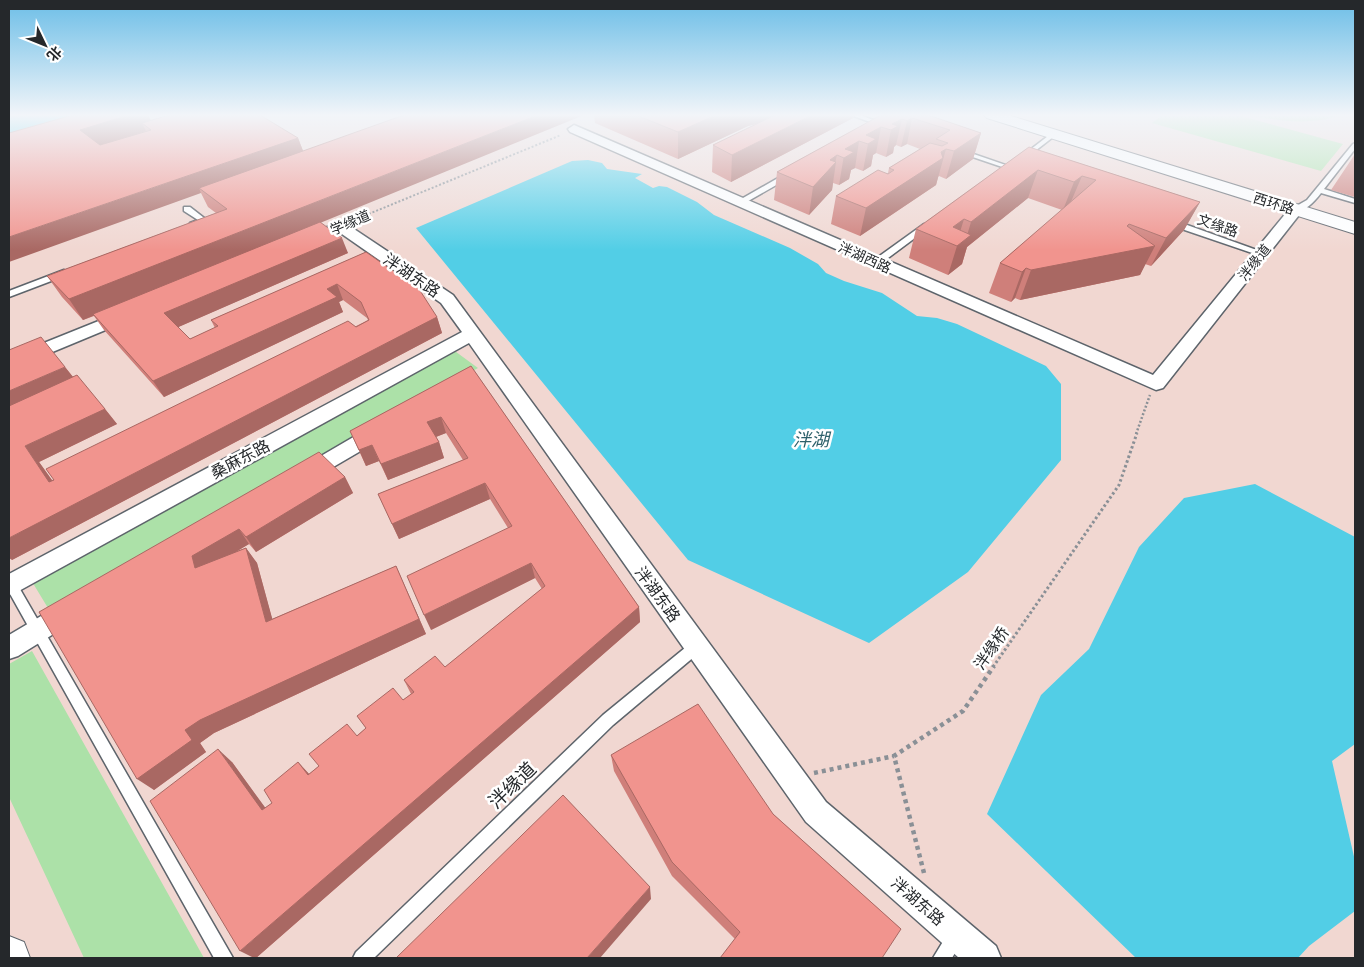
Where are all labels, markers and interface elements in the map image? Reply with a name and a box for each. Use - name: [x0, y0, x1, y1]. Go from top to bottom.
- north arrow: [20, 20, 70, 70]
- text: 北: [43, 43, 67, 66]
- street label: 西环路: [1251, 188, 1297, 218]
- street label: 学缘道: [327, 205, 373, 239]
- street label: 文缘路: [1195, 209, 1241, 241]
- street label: 泮湖西路: [836, 237, 894, 277]
- street label: 泮缘道: [1233, 240, 1275, 284]
- street label: 泮湖东路: [379, 248, 445, 302]
- water label: 泮湖: [793, 427, 832, 451]
- street label: 桑麻东路: [207, 434, 273, 484]
- street label: 泮湖东路: [630, 562, 686, 626]
- street label: 泮缘桥: [968, 622, 1014, 674]
- street label: 泮缘道: [482, 756, 542, 814]
- street label: 泮湖东路: [887, 872, 949, 930]

